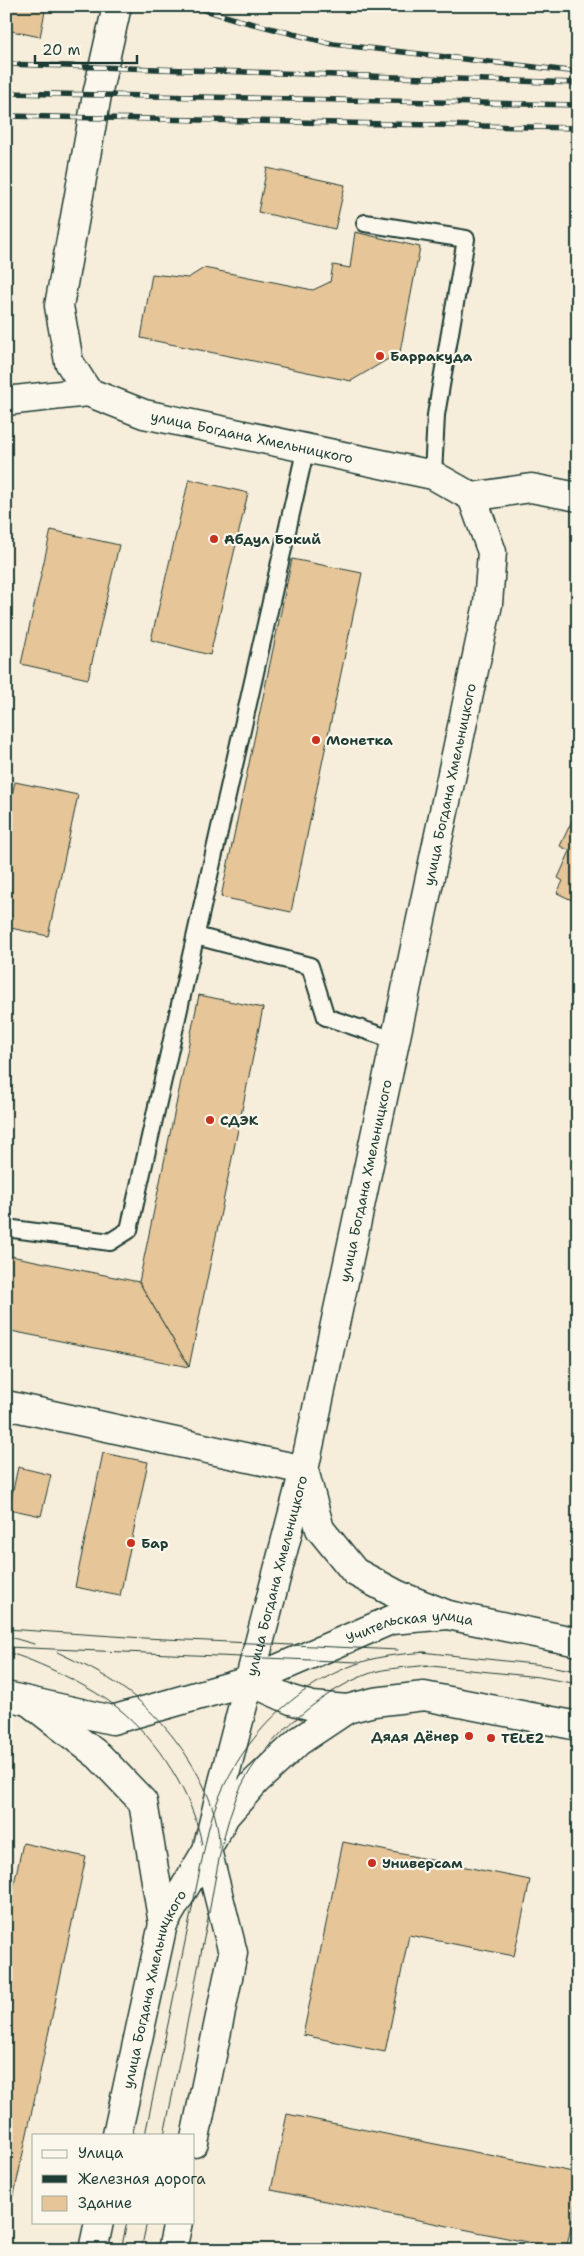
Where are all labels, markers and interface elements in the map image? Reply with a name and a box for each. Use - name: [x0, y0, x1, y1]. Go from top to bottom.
- scale bar: [35, 32, 138, 64]
- text: 20 m: [42, 40, 81, 60]
- place label: Барракуда: [390, 347, 473, 365]
- marker: Барракуда: [374, 350, 386, 362]
- street label: улица Богдана Хмельницкого: [149, 407, 355, 467]
- place label: Абдул Бокий: [224, 530, 321, 548]
- marker: Абдул Бокий: [208, 533, 220, 545]
- street label: улица Богдана Хмельницкого: [419, 682, 480, 887]
- place label: Монетка: [326, 731, 393, 749]
- marker: Монетка: [310, 734, 322, 746]
- street label: улица Богдана Хмельницкого: [335, 1078, 396, 1284]
- place label: СДЭК: [220, 1111, 259, 1129]
- marker: СДЭК: [204, 1114, 216, 1126]
- street label: улица Богдана Хмельницкого: [242, 1474, 311, 1678]
- place label: Бар: [141, 1534, 168, 1552]
- marker: Бар: [125, 1537, 137, 1549]
- street label: Учительская улица: [343, 1606, 476, 1647]
- place label: Дядя Дёнер: [371, 1727, 459, 1745]
- place label: TELE2: [501, 1729, 545, 1747]
- marker: Дядя Дёнер: [463, 1730, 475, 1742]
- marker: TELE2: [485, 1732, 497, 1744]
- place label: Универсам: [382, 1854, 463, 1872]
- marker: Универсам: [366, 1857, 378, 1869]
- street label: улица Богдана Хмельницкого: [118, 1886, 190, 2090]
- legend: [32, 2134, 195, 2224]
- text: Улица: [78, 2143, 124, 2163]
- text: Железная дорога: [78, 2169, 206, 2189]
- text: Здание: [78, 2193, 132, 2213]

